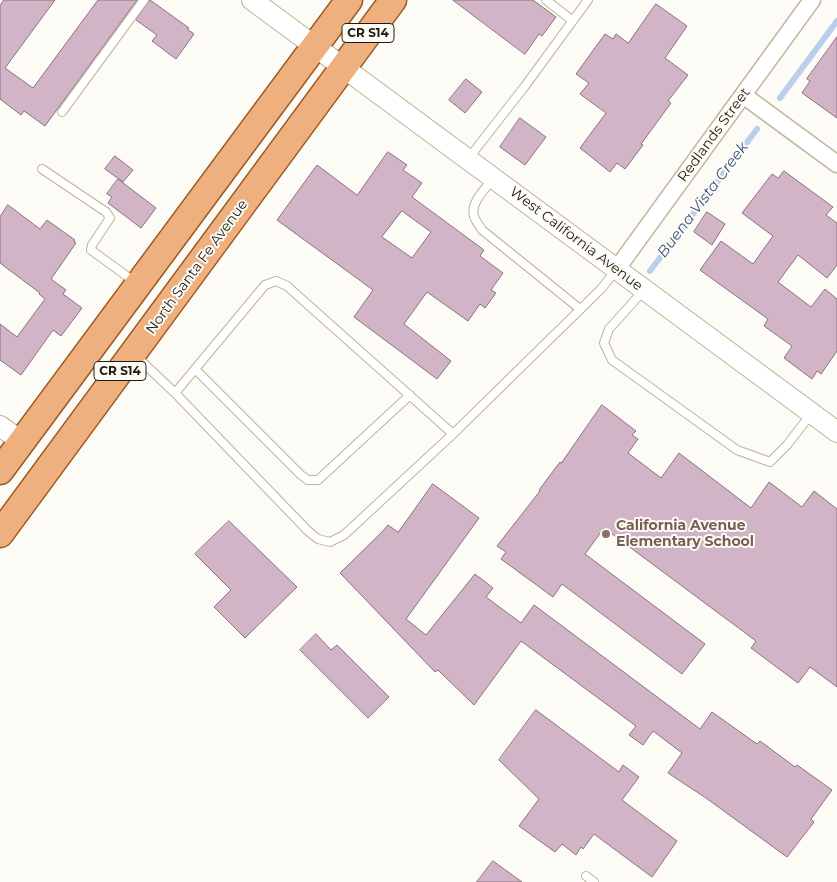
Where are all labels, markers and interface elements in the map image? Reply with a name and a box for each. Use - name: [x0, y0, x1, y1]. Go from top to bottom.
- road number: CR S14: [342, 23, 394, 42]
- street label: Redlands Street: [674, 85, 754, 185]
- water label: Buena Vista Creek: [654, 139, 752, 261]
- street label: West California Avenue: [506, 184, 646, 294]
- street label: North Santa Fe Avenue: [143, 197, 251, 337]
- road number: CR S14: [94, 362, 146, 381]
- place label: California Avenue Elementary School: [616, 518, 754, 550]
- marker: California Avenue Elementary School: [600, 528, 612, 540]

